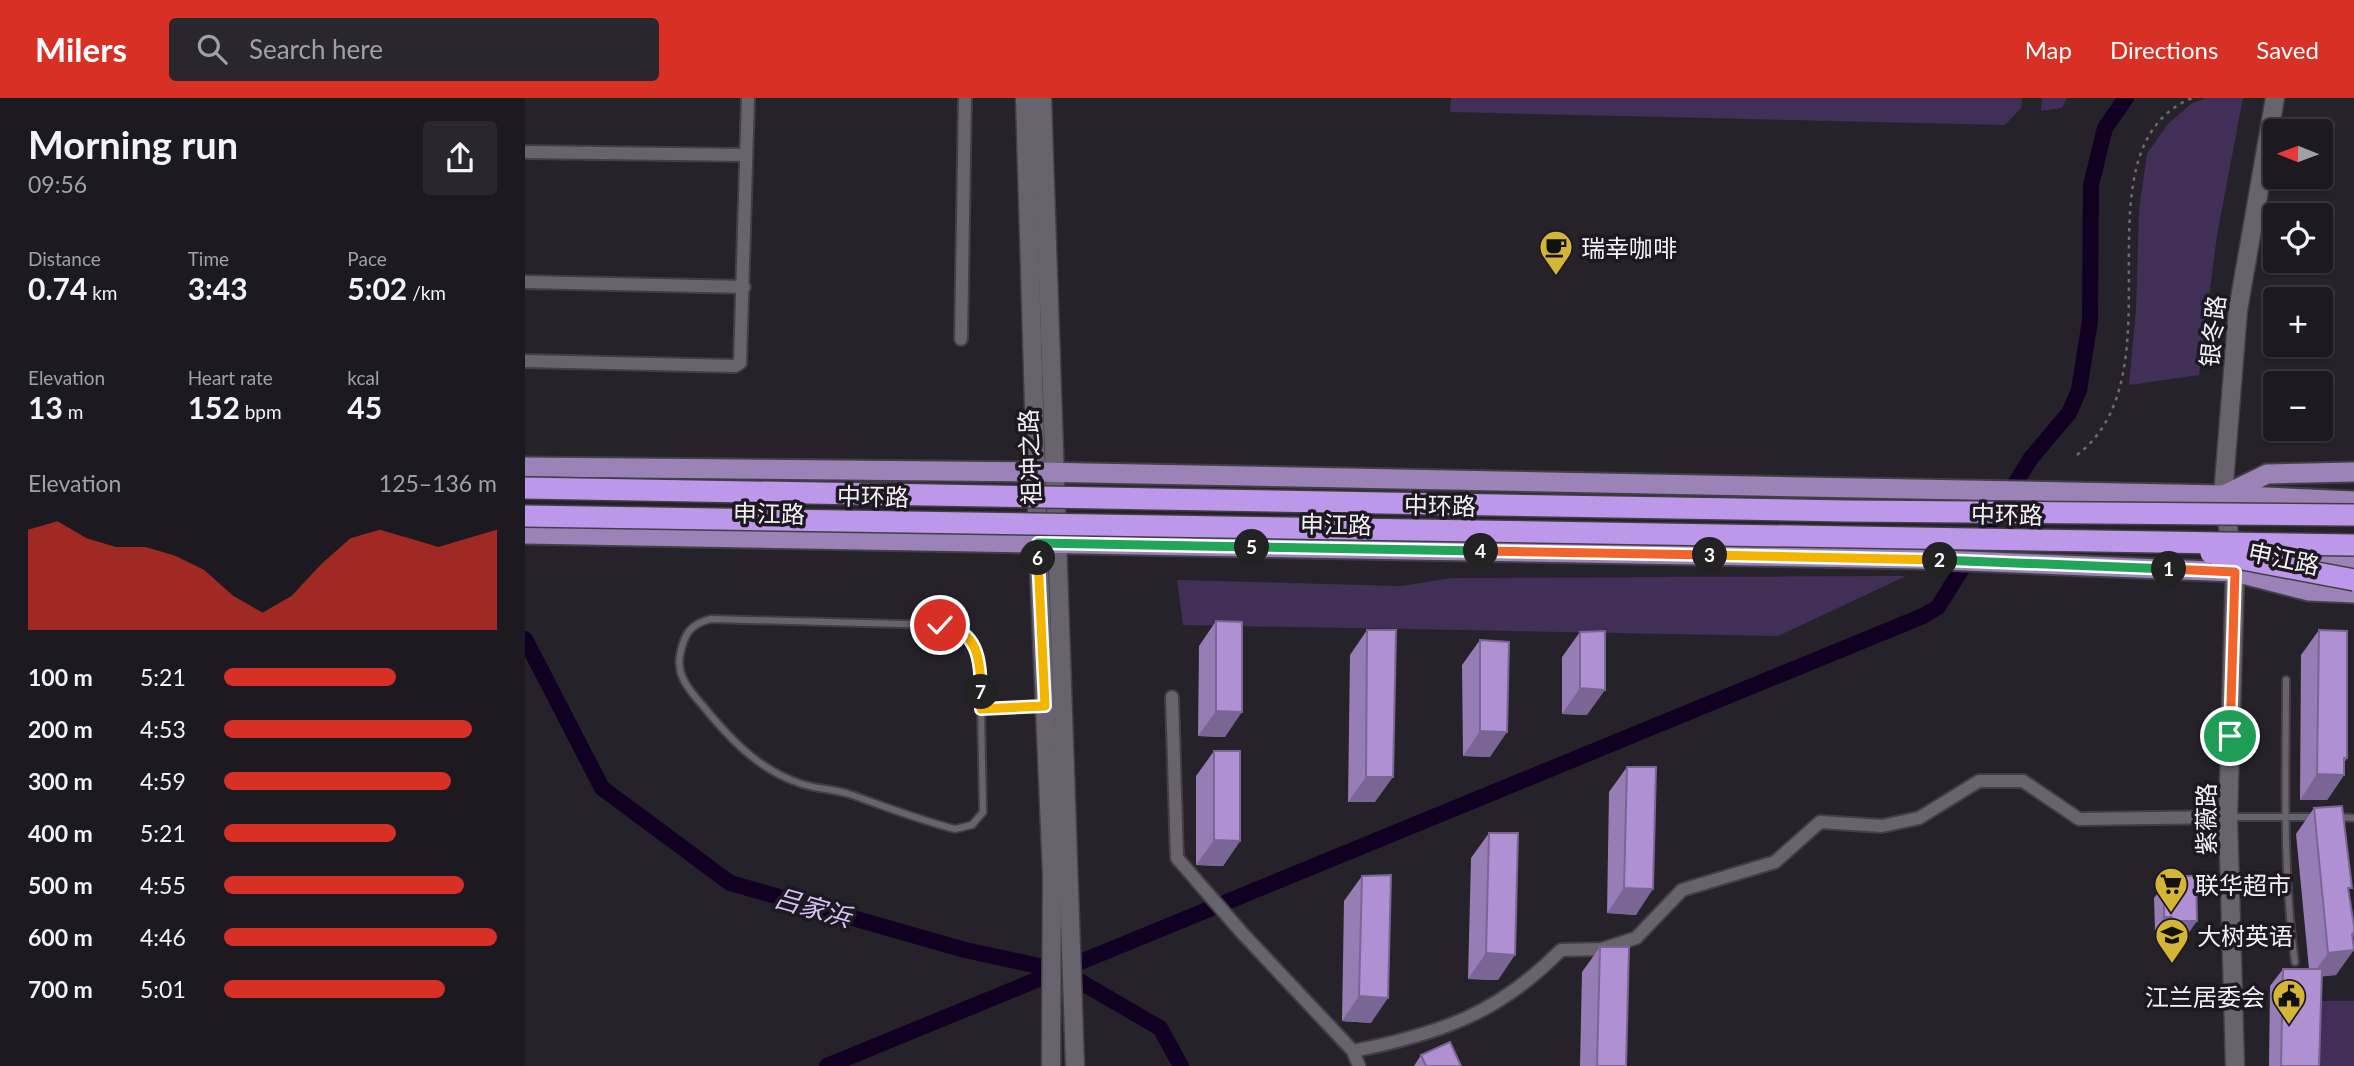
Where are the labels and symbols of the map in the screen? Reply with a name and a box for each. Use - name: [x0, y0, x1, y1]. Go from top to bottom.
- north arrow: [2263, 119, 2333, 189]
- cafe icon: 瑞幸咖啡: [1537, 228, 1575, 277]
- place label: 瑞幸咖啡: [1581, 233, 1677, 262]
- street label: 银冬路: [2194, 294, 2230, 368]
- street label: 祖冲之路: [1013, 409, 1045, 505]
- street label: 中环路: [837, 481, 909, 511]
- street label: 中环路: [1404, 490, 1476, 520]
- street label: 申江路: [733, 498, 805, 528]
- street label: 中环路: [1971, 499, 2043, 529]
- street label: 申江路: [1300, 509, 1372, 539]
- pin: 5: [1235, 530, 1269, 564]
- pin: 4: [1464, 533, 1499, 568]
- street label: 申江路: [2246, 536, 2322, 580]
- pin: 3: [1693, 538, 1727, 573]
- pin: 6: [1021, 540, 1055, 575]
- pin: 2: [1923, 542, 1957, 578]
- pin: 1: [2151, 552, 2187, 587]
- pin: [910, 595, 970, 655]
- pin: 7: [963, 674, 999, 710]
- pin: [2200, 706, 2260, 766]
- street label: 紫薇路: [2191, 783, 2220, 855]
- supermarket icon: 联华超市: [2152, 865, 2190, 914]
- place label: 联华超市: [2195, 870, 2291, 899]
- water label: 吕家浜: [771, 881, 857, 934]
- school or university icon: 大树英语: [2153, 916, 2191, 965]
- place label: 大树英语: [2197, 921, 2293, 950]
- public building icon: 江兰居委会: [2270, 977, 2308, 1026]
- place label: 江兰居委会: [2145, 982, 2265, 1011]

